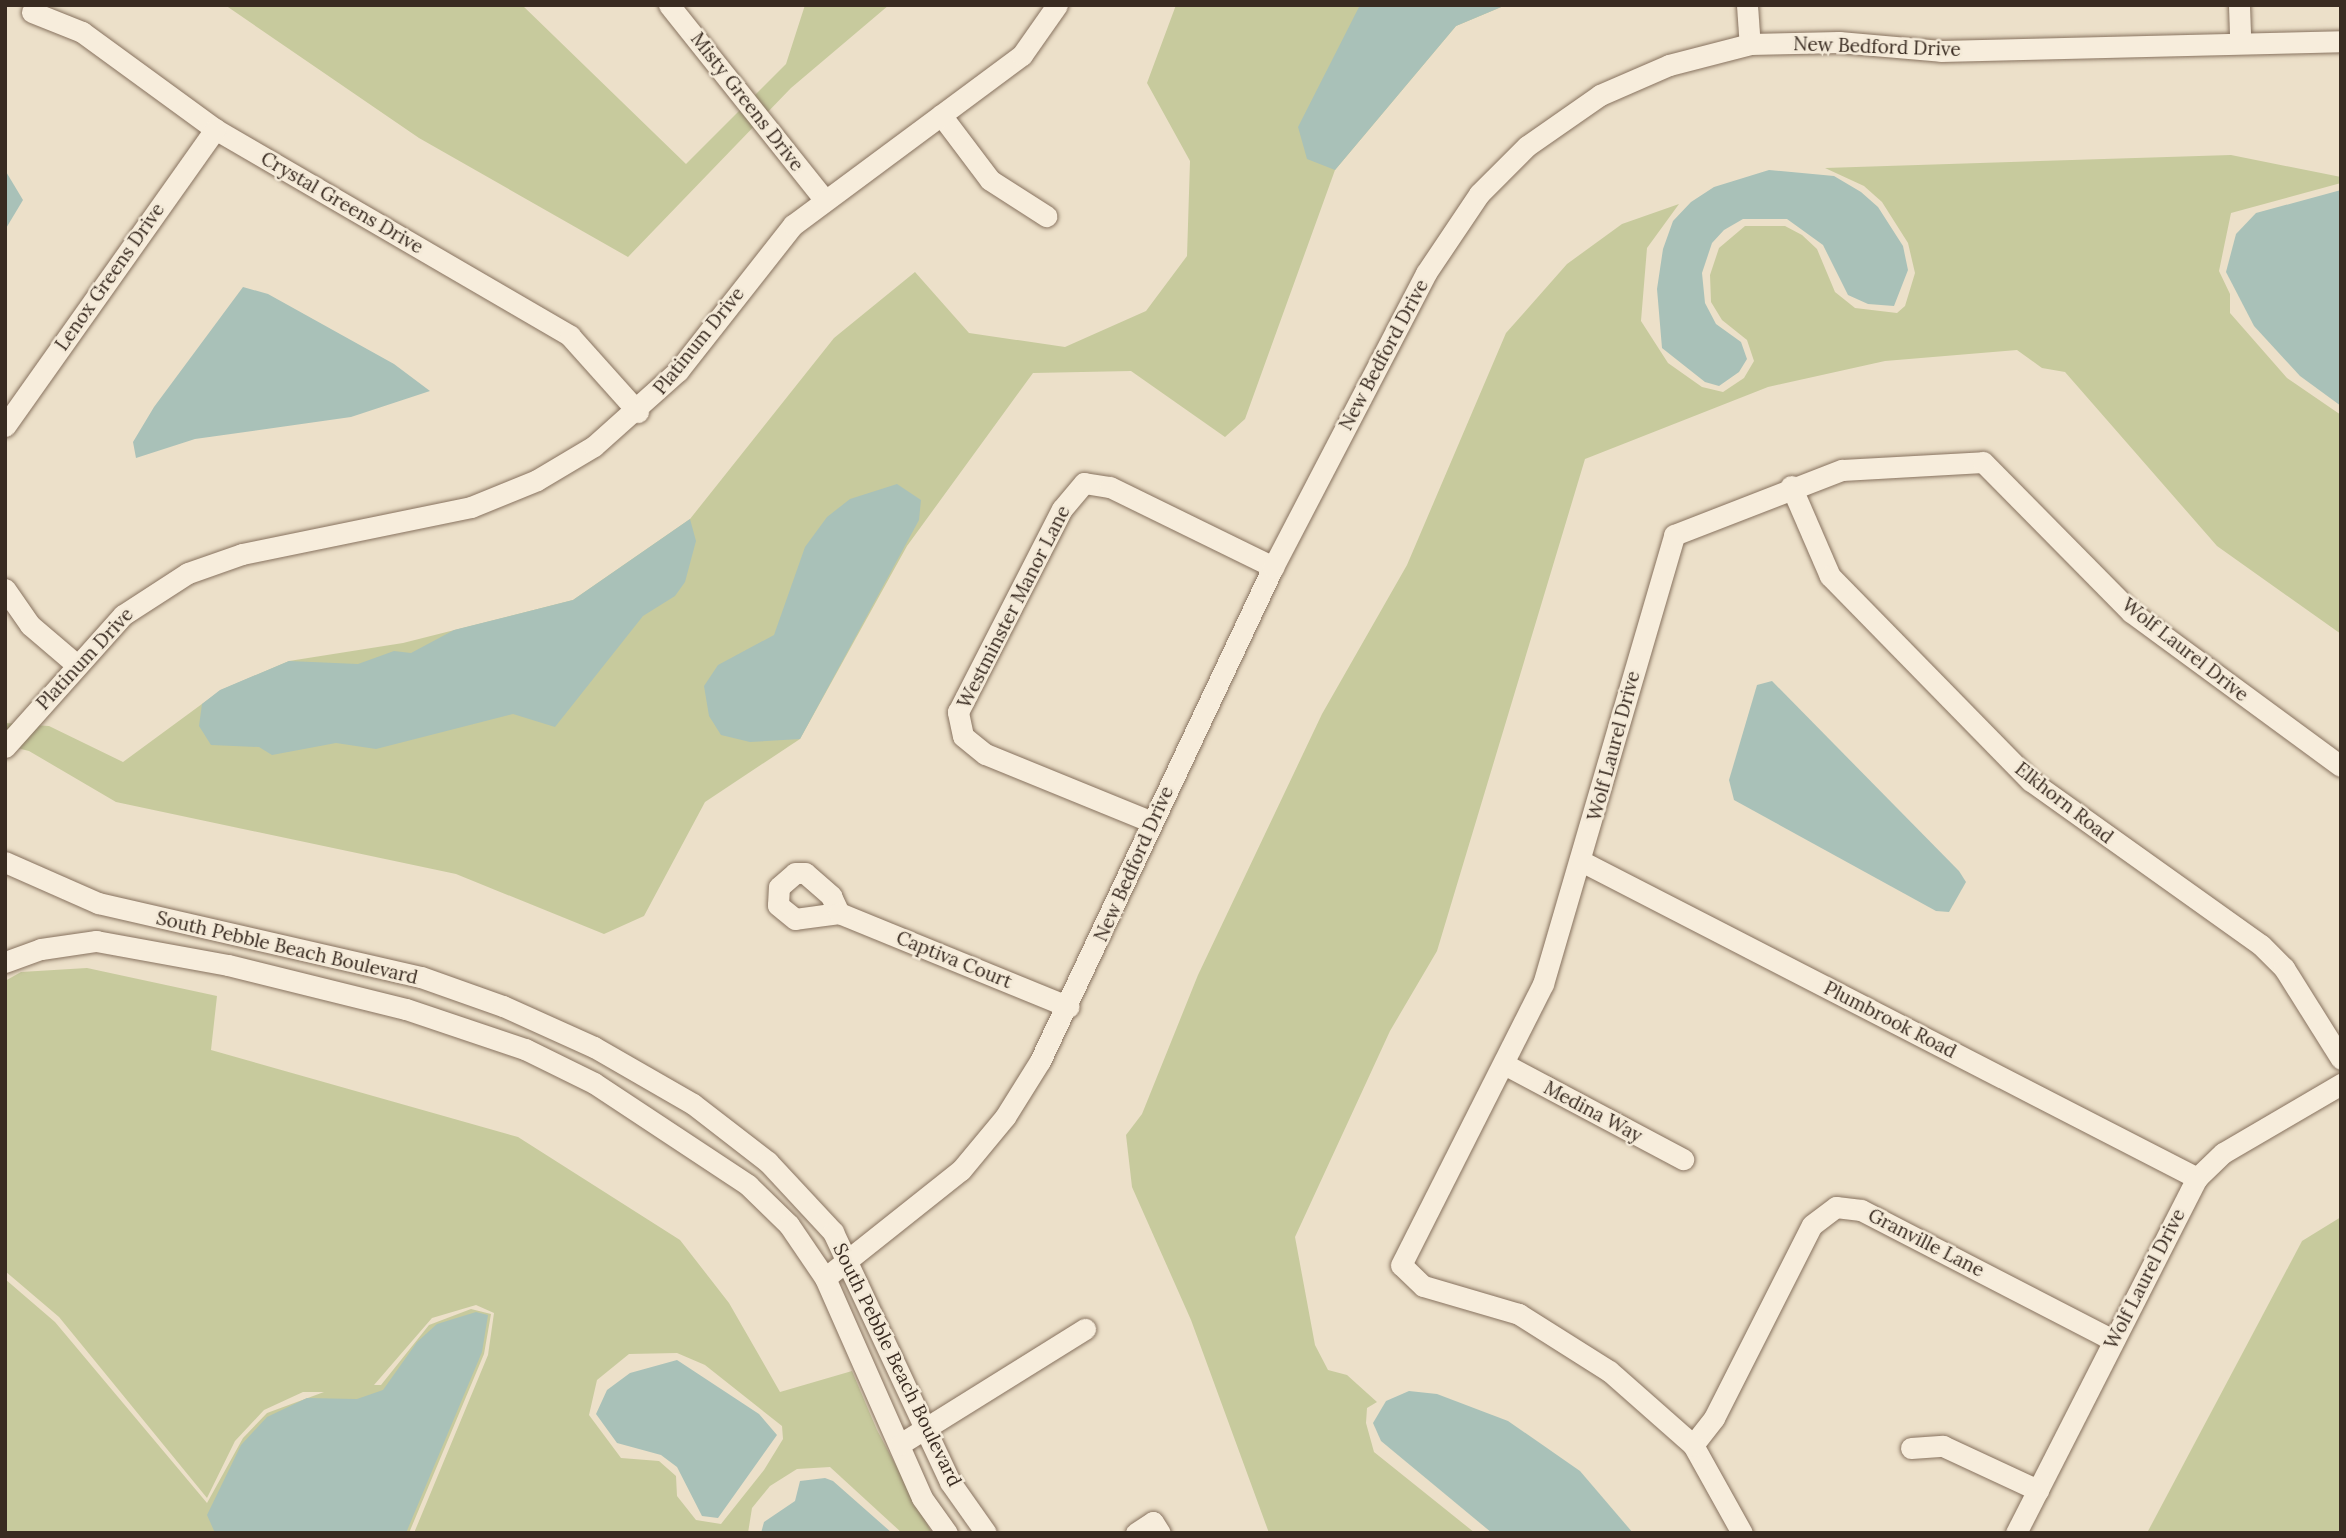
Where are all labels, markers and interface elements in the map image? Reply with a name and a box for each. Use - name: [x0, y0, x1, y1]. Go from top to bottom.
- street label: Misty Greens Drive: [686, 28, 808, 176]
- street label: New Bedford Drive: [1793, 33, 1961, 61]
- street label: Crystal Greens Drive: [257, 147, 427, 259]
- street label: Lenox Greens Drive: [51, 199, 169, 355]
- street label: New Bedford Drive: [1335, 276, 1433, 434]
- street label: Platinum Drive: [649, 283, 749, 399]
- street label: Westminster Manor Lane: [953, 502, 1075, 712]
- street label: Wolf Laurel Drive: [2117, 593, 2253, 707]
- street label: Platinum Drive: [32, 603, 138, 715]
- street label: Wolf Laurel Drive: [1583, 668, 1645, 824]
- street label: Elkhorn Road: [2010, 758, 2118, 848]
- street label: New Bedford Drive: [1090, 783, 1178, 945]
- street label: South Pebble Beach Boulevard: [154, 907, 420, 989]
- street label: Captiva Court: [893, 926, 1015, 994]
- street label: Plumbrook Road: [1820, 977, 1960, 1063]
- street label: Medina Way: [1540, 1076, 1646, 1148]
- street label: Granville Lane: [1864, 1204, 1988, 1282]
- street label: Wolf Laurel Drive: [2100, 1205, 2190, 1353]
- street label: South Pebble Beach Boulevard: [828, 1240, 966, 1490]

